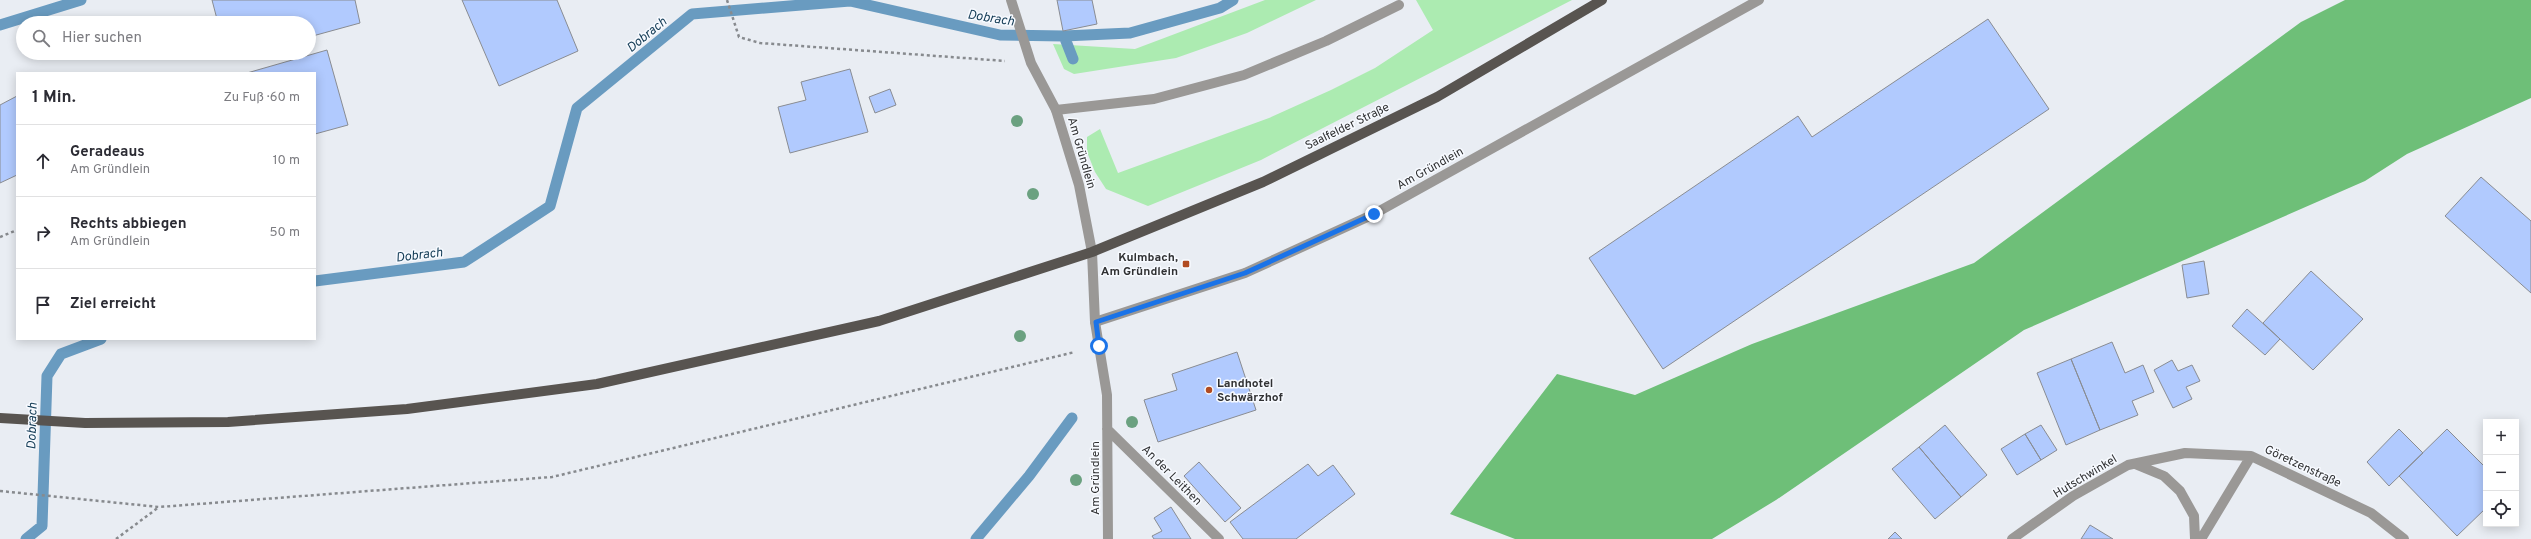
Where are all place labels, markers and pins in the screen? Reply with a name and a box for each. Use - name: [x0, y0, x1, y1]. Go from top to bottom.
- place label: Kulmbach, Am Gründlein: [1101, 250, 1178, 280]
- marker: Kulmbach, Am Gründlein: [1181, 259, 1191, 269]
- place label: Landhotel Schwärzhof: [1217, 376, 1284, 406]
- marker: Landhotel Schwärzhof: [1204, 385, 1214, 395]

